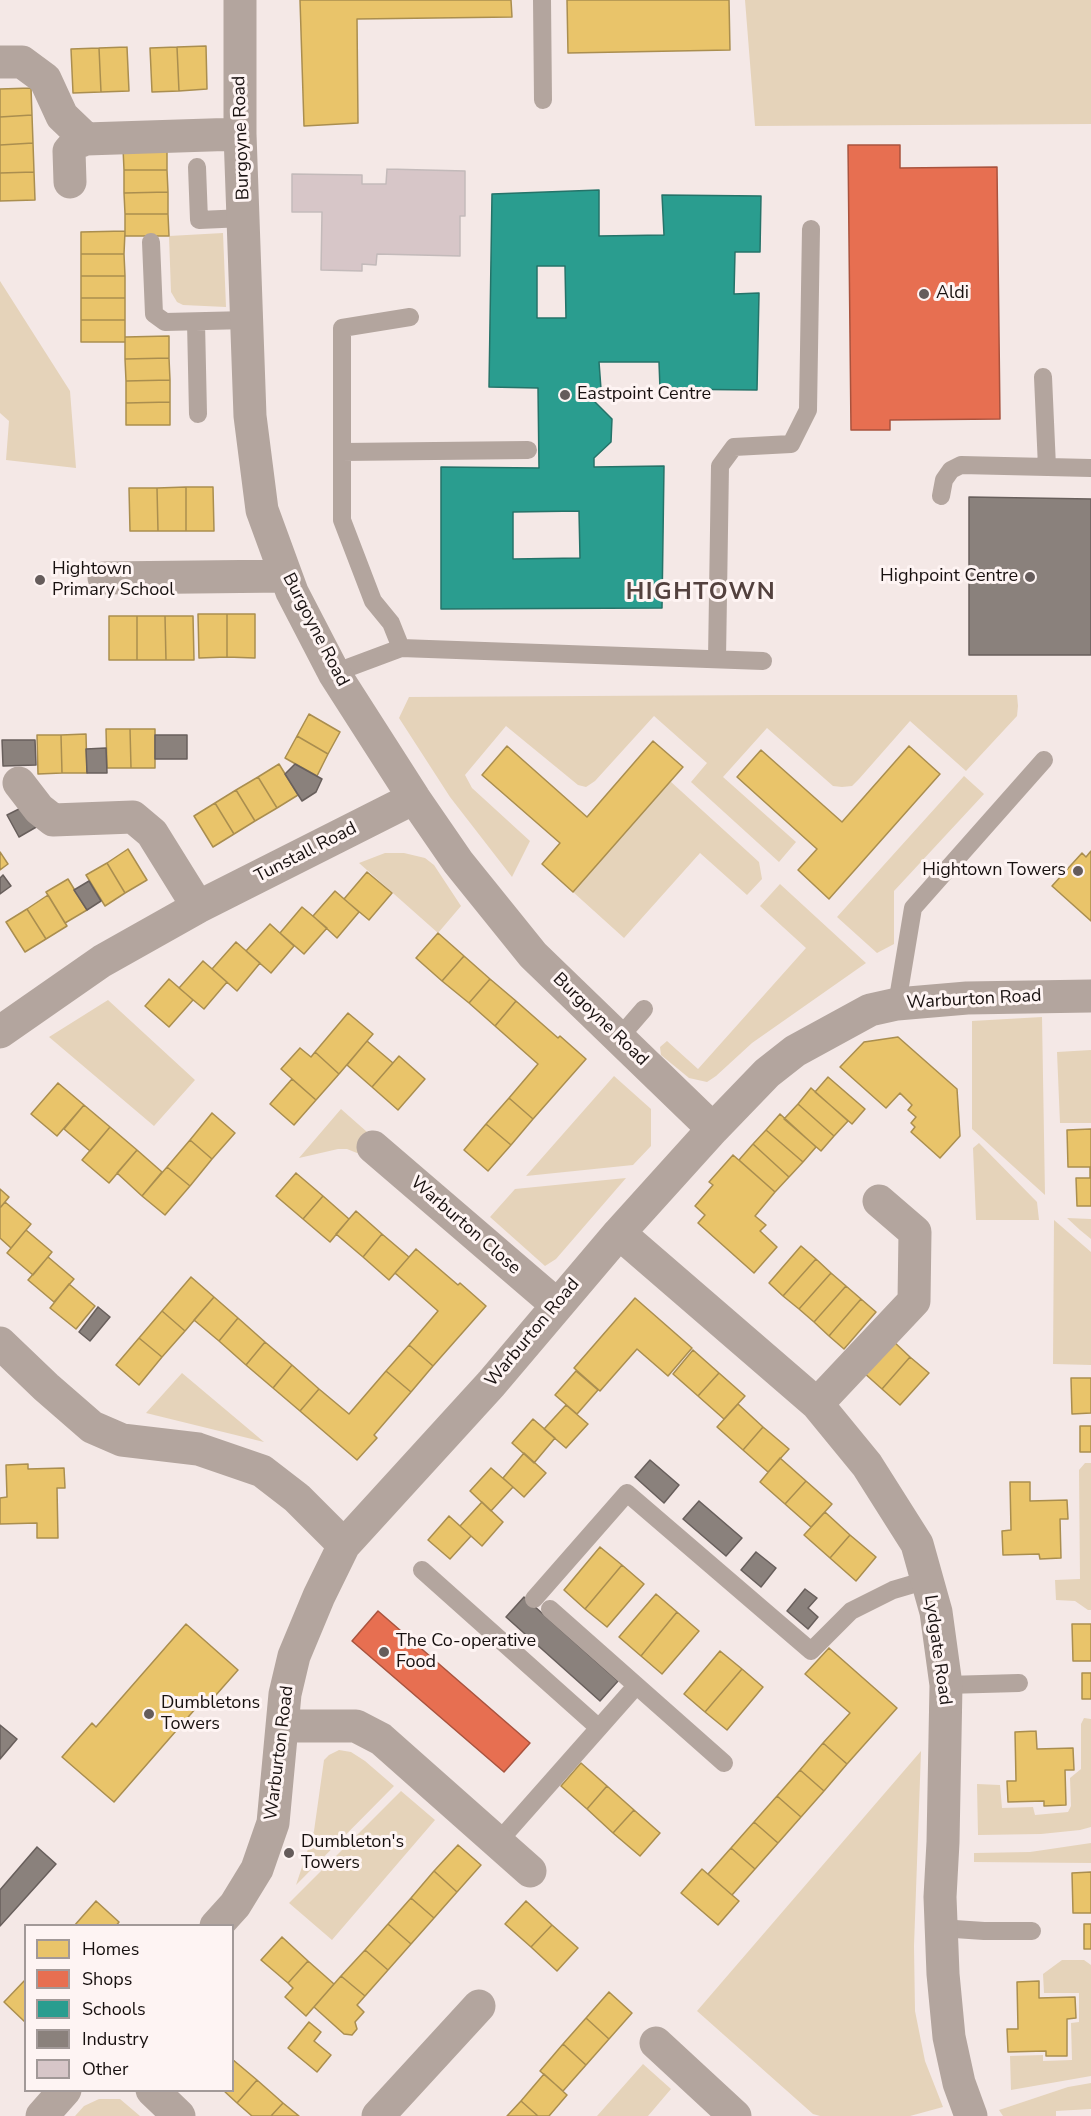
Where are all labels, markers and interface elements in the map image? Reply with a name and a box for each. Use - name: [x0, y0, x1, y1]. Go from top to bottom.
- street label: Burgoyne Road: [229, 75, 255, 201]
- place label: Aldi: [936, 283, 969, 305]
- marker: Aldi: [917, 287, 931, 301]
- place label: Eastpoint Centre: [577, 384, 711, 406]
- marker: Eastpoint Centre: [558, 388, 572, 402]
- place label: Hightown Primary School: [52, 559, 175, 602]
- place label: Highpoint Centre: [880, 566, 1018, 588]
- street label: Burgoyne Road: [277, 570, 353, 690]
- marker: Highpoint Centre: [1023, 570, 1037, 584]
- marker: Hightown Primary School: [33, 573, 47, 587]
- district label: HIGHTOWN: [626, 579, 776, 607]
- street label: Tunstall Road: [251, 818, 361, 888]
- place label: Hightown Towers: [922, 860, 1066, 882]
- marker: Hightown Towers: [1071, 864, 1085, 878]
- street label: Burgoyne Road: [548, 969, 652, 1071]
- street label: Warburton Road: [906, 986, 1042, 1014]
- street label: Warburton Close: [405, 1172, 525, 1280]
- street label: Warburton Road: [481, 1274, 585, 1392]
- street label: Lydgate Road: [919, 1594, 955, 1706]
- place label: The Co-operative Food: [396, 1631, 536, 1674]
- marker: The Co-operative Food: [377, 1645, 391, 1659]
- street label: Warburton Road: [261, 1685, 299, 1821]
- place label: Dumbletons Towers: [161, 1693, 260, 1736]
- marker: Dumbletons Towers: [142, 1707, 156, 1721]
- place label: Dumbleton's Towers: [301, 1832, 404, 1874]
- marker: Dumbleton's Towers: [282, 1846, 296, 1860]
- legend: [24, 1924, 234, 2092]
- text: Homes: [82, 1937, 139, 1961]
- text: Shops: [82, 1967, 132, 1991]
- text: Schools: [82, 1997, 146, 2021]
- text: Industry: [82, 2027, 149, 2051]
- text: Other: [82, 2057, 128, 2081]

